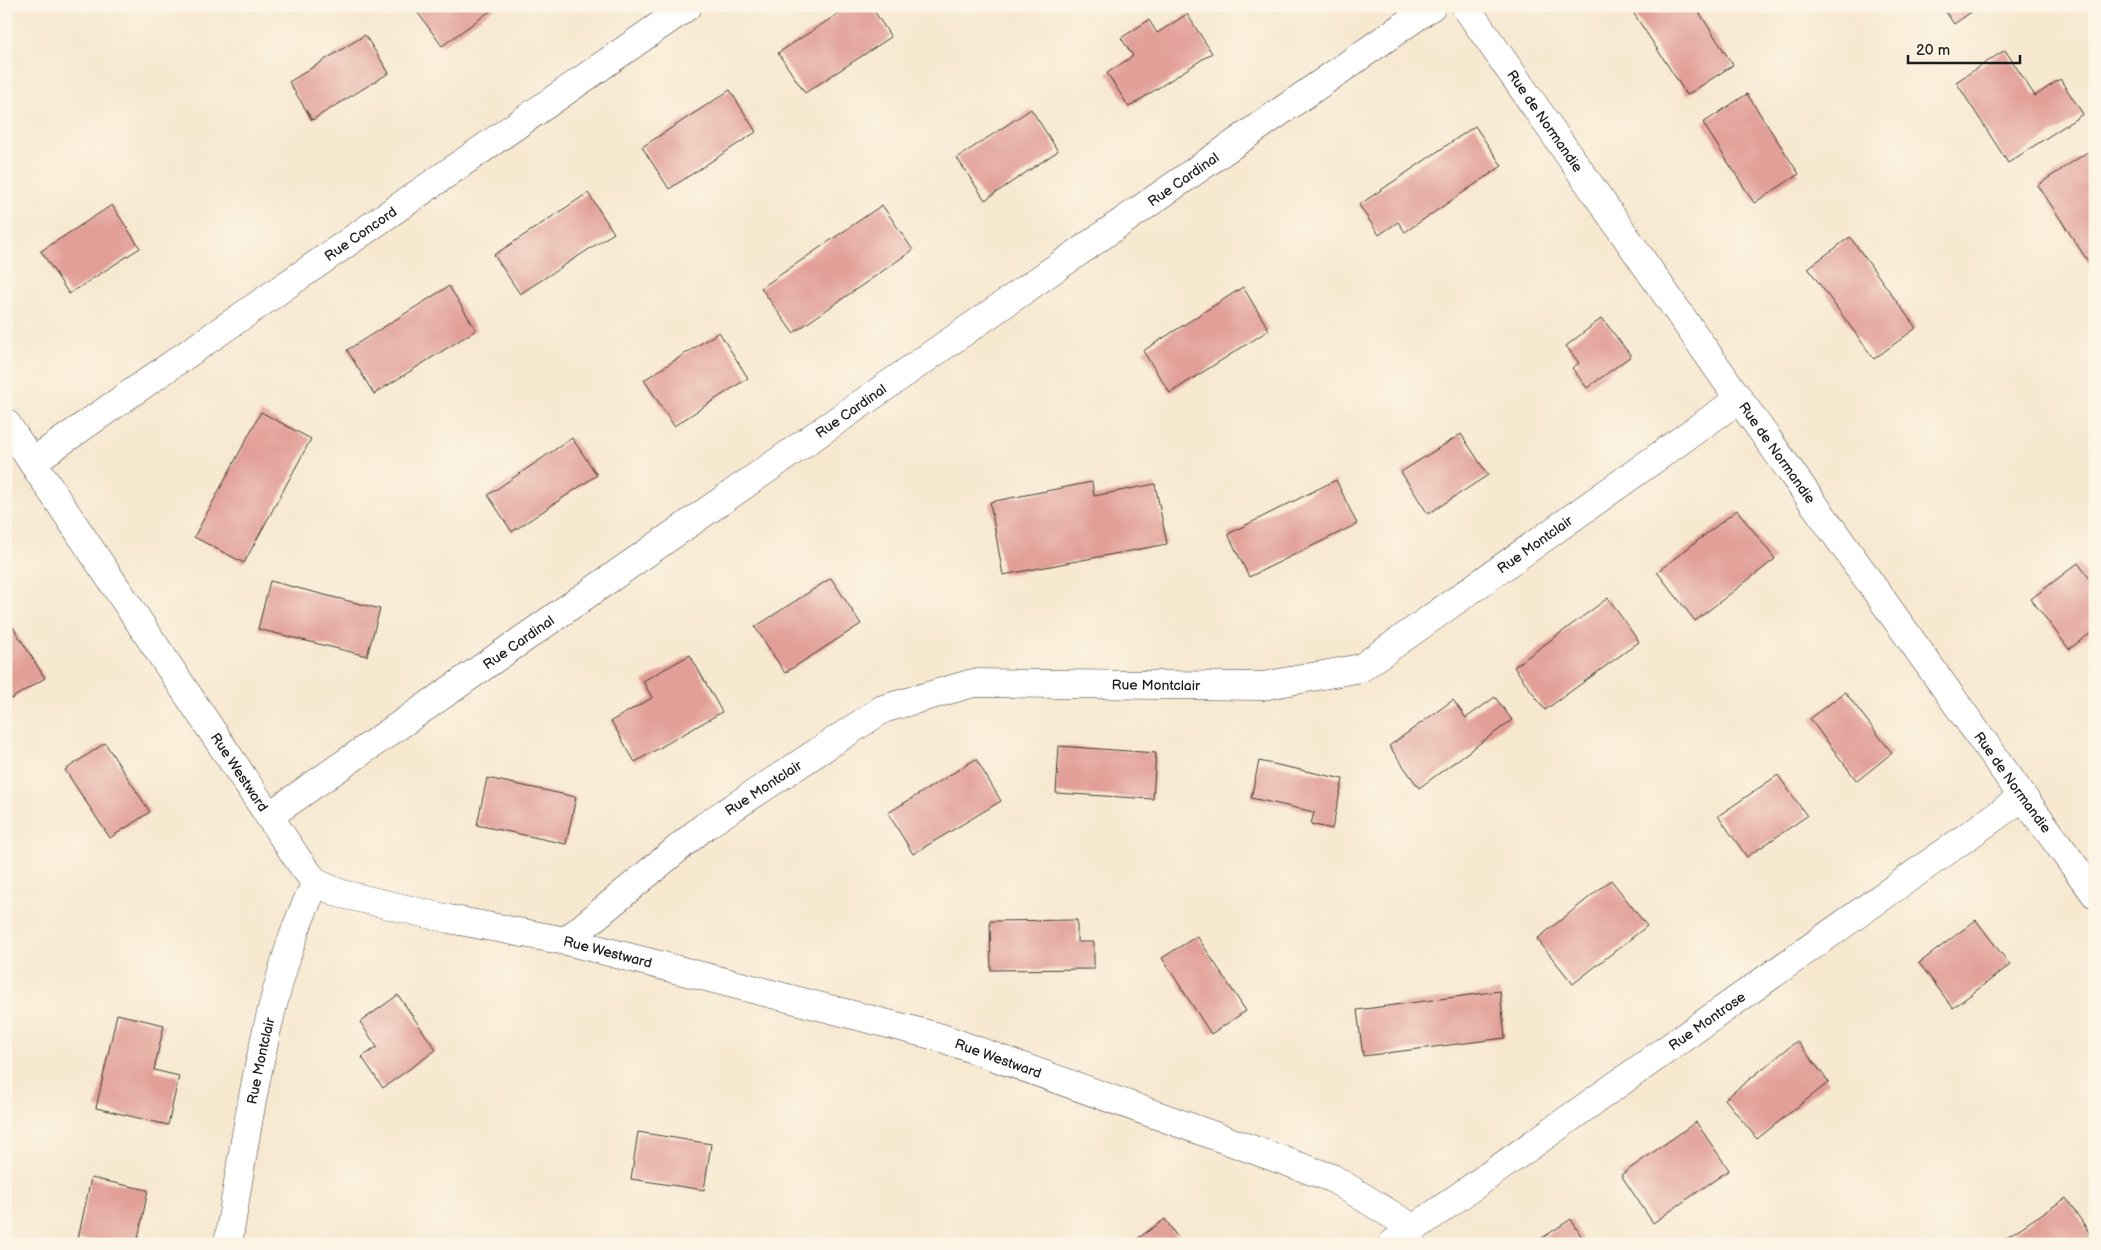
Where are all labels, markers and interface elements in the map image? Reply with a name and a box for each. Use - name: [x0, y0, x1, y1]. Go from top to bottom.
- scale bar: [1908, 32, 2021, 64]
- text: 20 m: [1916, 41, 1950, 60]
- street label: Rue de Normandie: [1504, 67, 1587, 175]
- street label: Rue Cardinal: [1144, 149, 1222, 210]
- street label: Rue Concord: [321, 203, 400, 265]
- street label: Rue Cardinal: [812, 380, 890, 441]
- street label: Rue de Normandie: [1735, 399, 1819, 507]
- street label: Rue Montclair: [1494, 511, 1576, 577]
- street label: Rue Cardinal: [480, 612, 557, 673]
- street label: Rue Montclair: [1112, 676, 1201, 694]
- street label: Rue de Normandie: [1971, 728, 2055, 836]
- street label: Rue Westward: [207, 730, 272, 815]
- street label: Rue Montclair: [722, 756, 806, 819]
- street label: Rue Westward: [562, 932, 654, 971]
- street label: Rue Montrose: [1665, 988, 1749, 1054]
- street label: Rue Montclair: [243, 1015, 278, 1106]
- street label: Rue Westward: [953, 1035, 1044, 1082]

